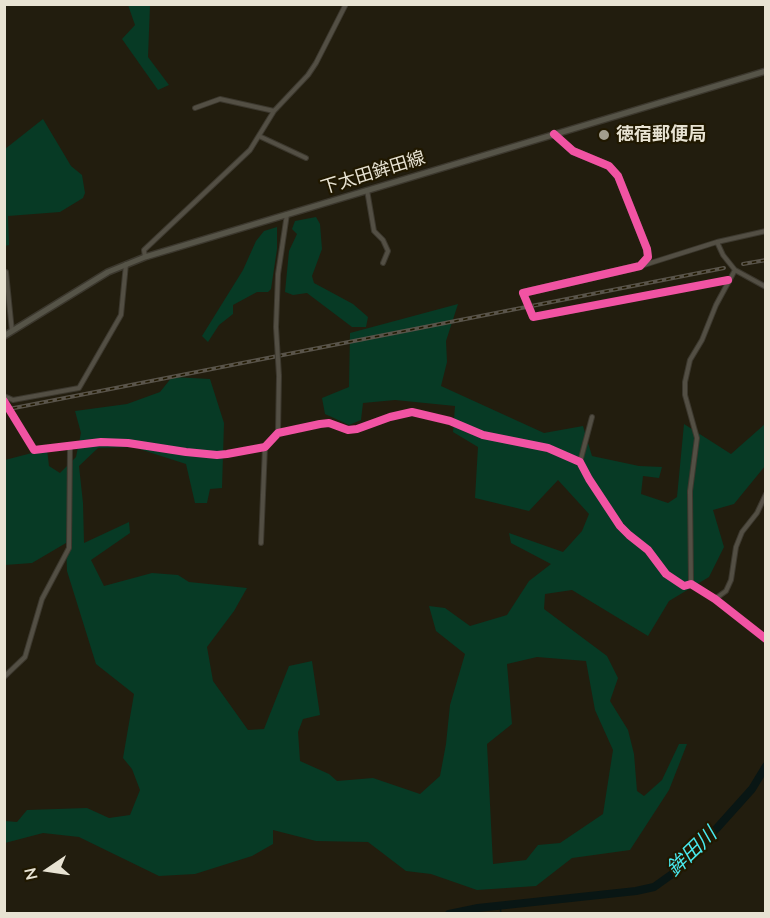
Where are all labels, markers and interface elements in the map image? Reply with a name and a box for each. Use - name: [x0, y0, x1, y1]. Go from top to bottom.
- place label: 徳宿郵便局: [616, 124, 706, 146]
- marker: 徳宿郵便局: [597, 128, 611, 142]
- street label: 下太田鉾田線: [318, 147, 428, 199]
- water label: 鉾田川: [662, 823, 722, 881]
- north arrow: [18, 840, 78, 900]
- text: N: [19, 866, 42, 882]

